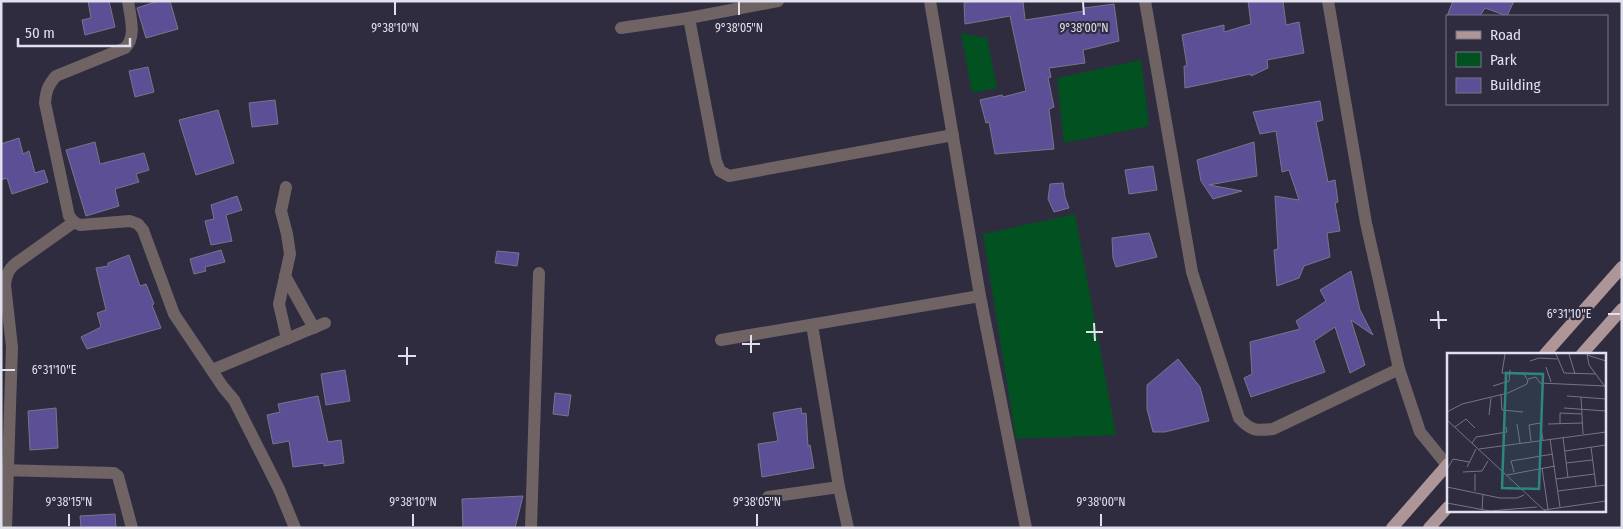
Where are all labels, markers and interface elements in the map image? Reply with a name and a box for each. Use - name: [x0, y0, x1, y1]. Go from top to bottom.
- scale bar: [18, 15, 130, 47]
- legend: [1446, 15, 1608, 105]
- text: 9°38'10"N: [371, 21, 419, 35]
- text: 9°38'05"N: [715, 21, 763, 35]
- text: 9°38'00"N: [1059, 21, 1109, 35]
- text: 50 m: [25, 24, 55, 42]
- text: Road: [1490, 26, 1521, 44]
- text: Park: [1490, 51, 1517, 69]
- text: Building: [1490, 76, 1541, 94]
- text: 6°31'10"E: [1547, 307, 1592, 321]
- inset map: [1447, 353, 1606, 512]
- text: 6°31'10"E: [32, 363, 77, 377]
- text: 9°38'15"N: [46, 495, 92, 509]
- text: 9°38'10"N: [389, 495, 437, 509]
- text: 9°38'05"N: [733, 495, 781, 509]
- text: 9°38'00"N: [1076, 495, 1126, 509]

